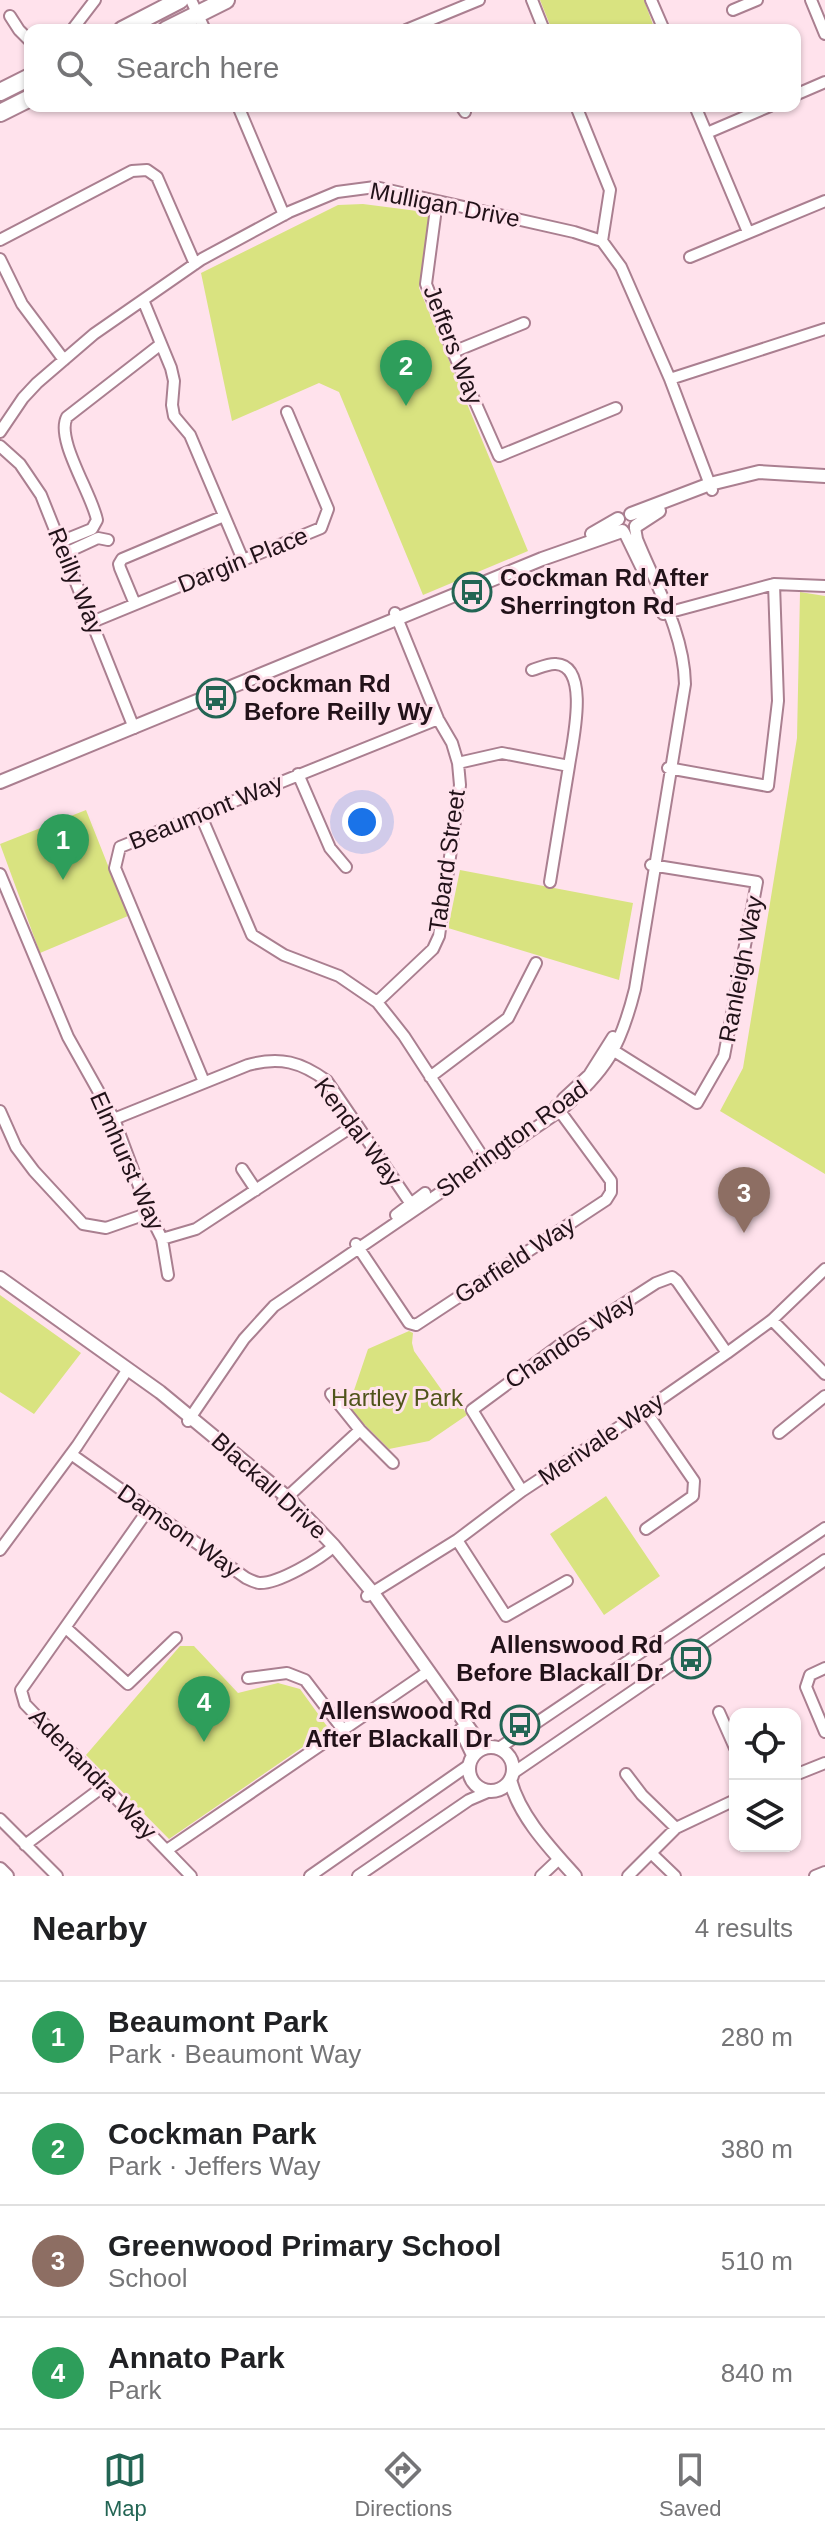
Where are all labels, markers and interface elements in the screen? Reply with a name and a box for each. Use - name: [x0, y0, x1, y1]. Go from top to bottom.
- search box: [24, 24, 801, 112]
- icon: search: [52, 46, 96, 90]
- text: Search here: [116, 51, 279, 84]
- street label: Mulligan Drive: [368, 177, 522, 232]
- street label: Jeffers Way: [418, 281, 489, 408]
- pin: 2: [380, 340, 432, 406]
- street label: Dargin Place: [174, 521, 312, 598]
- street label: Reilly Way: [43, 524, 110, 638]
- place label: Cockman Rd After Sherrington Rd: [500, 564, 708, 619]
- bus stop icon: Cockman Rd After Sherrington Rd: [451, 571, 493, 613]
- place label: Cockman Rd Before Reilly Wy: [244, 670, 434, 725]
- bus stop icon: Cockman Rd Before Reilly Wy: [195, 677, 237, 719]
- street label: Beaumont Way: [125, 768, 287, 855]
- street label: Tabard Street: [423, 787, 470, 934]
- your location: [342, 802, 382, 842]
- pin: 1: [37, 814, 89, 880]
- street label: Ranleigh Way: [713, 893, 768, 1044]
- street label: Kendal Way: [309, 1072, 408, 1191]
- street label: Sherington Road: [431, 1075, 593, 1202]
- street label: Elmhurst Way: [85, 1087, 170, 1234]
- pin: 3: [718, 1167, 770, 1233]
- street label: Garfield Way: [450, 1211, 580, 1308]
- street label: Chandos Way: [500, 1287, 639, 1394]
- park label: Hartley Park: [331, 1384, 464, 1411]
- street label: Merivale Way: [533, 1387, 668, 1490]
- street label: Blackall Drive: [206, 1427, 332, 1544]
- street label: Damson Way: [113, 1478, 246, 1583]
- place label: Allenswood Rd Before Blackall Dr: [456, 1631, 663, 1686]
- bus stop icon: Allenswood Rd Before Blackall Dr: [670, 1638, 712, 1680]
- pin: 4: [178, 1676, 230, 1742]
- place label: Allenswood Rd After Blackall Dr: [305, 1697, 492, 1752]
- street label: Adenandra Way: [24, 1703, 163, 1845]
- bus stop icon: Allenswood Rd After Blackall Dr: [499, 1704, 541, 1746]
- map controls: [729, 1708, 801, 1852]
- button: locate: [729, 1708, 801, 1780]
- button: layers: [729, 1780, 801, 1852]
- text: Nearby: [32, 1909, 147, 1947]
- text: 4 results: [695, 1913, 793, 1943]
- text: Beaumont Park: [108, 2005, 328, 2038]
- text: 1: [51, 2022, 65, 2052]
- text: 280 m: [721, 2022, 793, 2052]
- text: Park · Beaumont Way: [108, 2039, 361, 2069]
- text: Cockman Park: [108, 2117, 316, 2150]
- text: 2: [51, 2134, 65, 2164]
- text: 380 m: [721, 2134, 793, 2164]
- text: Park · Jeffers Way: [108, 2151, 320, 2181]
- text: Greenwood Primary School: [108, 2229, 501, 2262]
- text: 3: [51, 2246, 65, 2276]
- text: 510 m: [721, 2246, 793, 2276]
- text: School: [108, 2263, 188, 2293]
- text: Annato Park: [108, 2341, 285, 2374]
- text: 4: [51, 2358, 65, 2388]
- text: 840 m: [721, 2358, 793, 2388]
- text: Park: [108, 2375, 161, 2405]
- tab: Map: [103, 2448, 147, 2522]
- tab: Directions: [354, 2448, 452, 2522]
- tab: Saved: [659, 2448, 722, 2522]

